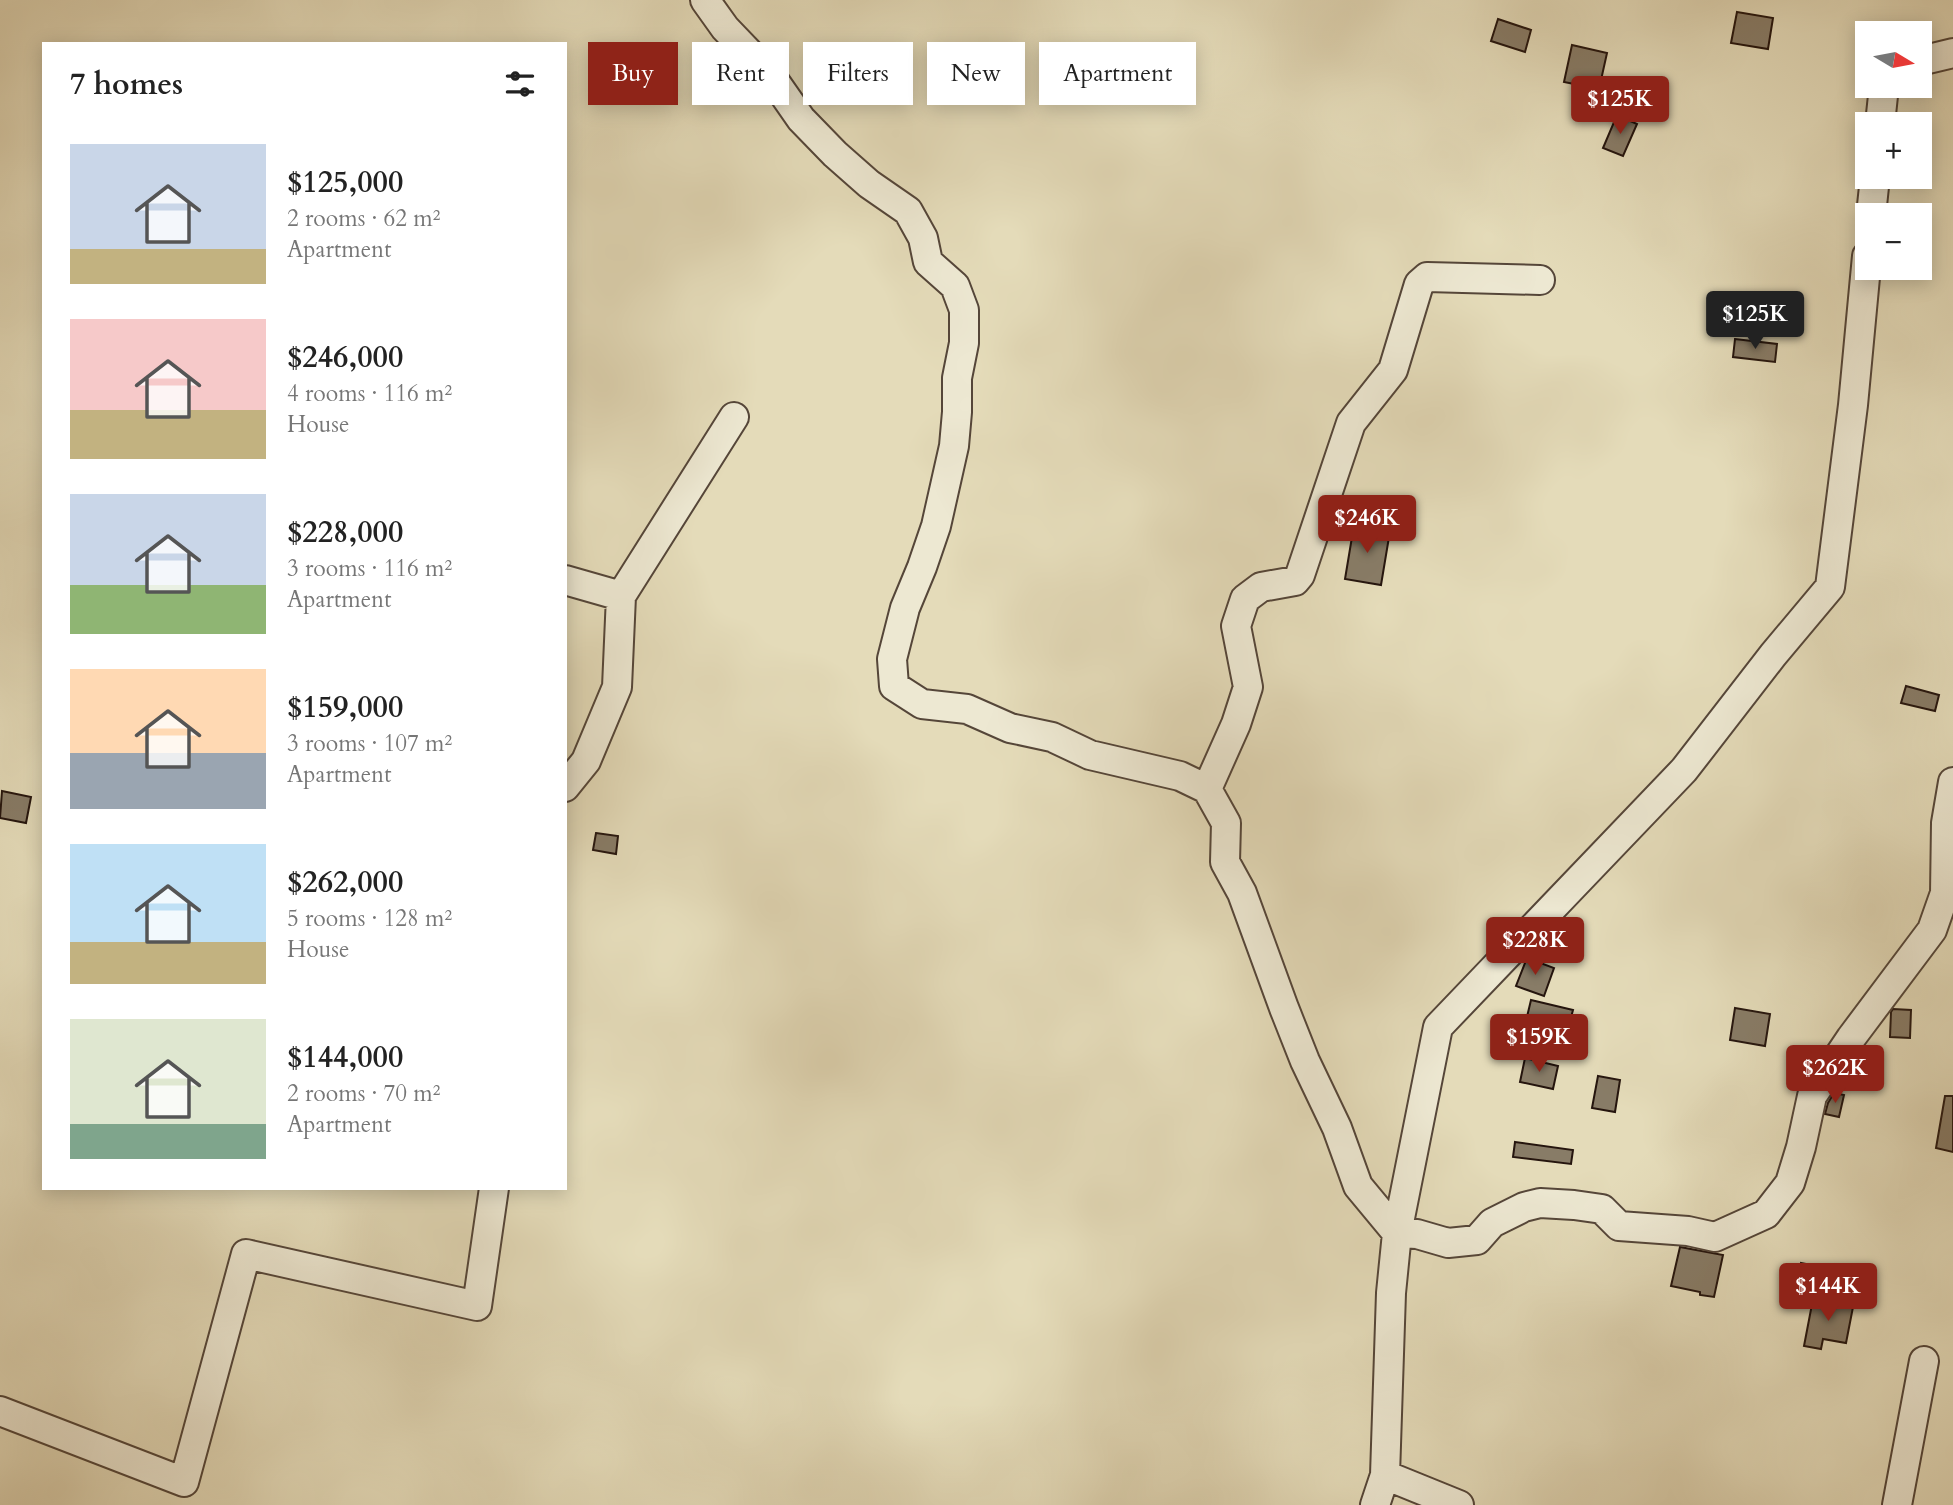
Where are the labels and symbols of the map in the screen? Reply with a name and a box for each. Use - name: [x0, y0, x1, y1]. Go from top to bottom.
- north arrow: [1855, 21, 1932, 98]
- pin: $125K: [1571, 76, 1669, 136]
- pin: $125K: [1706, 292, 1804, 351]
- pin: $246K: [1318, 496, 1416, 555]
- pin: $228K: [1486, 918, 1584, 977]
- pin: $159K: [1490, 1014, 1588, 1074]
- pin: $262K: [1786, 1046, 1884, 1105]
- pin: $144K: [1779, 1264, 1877, 1323]

